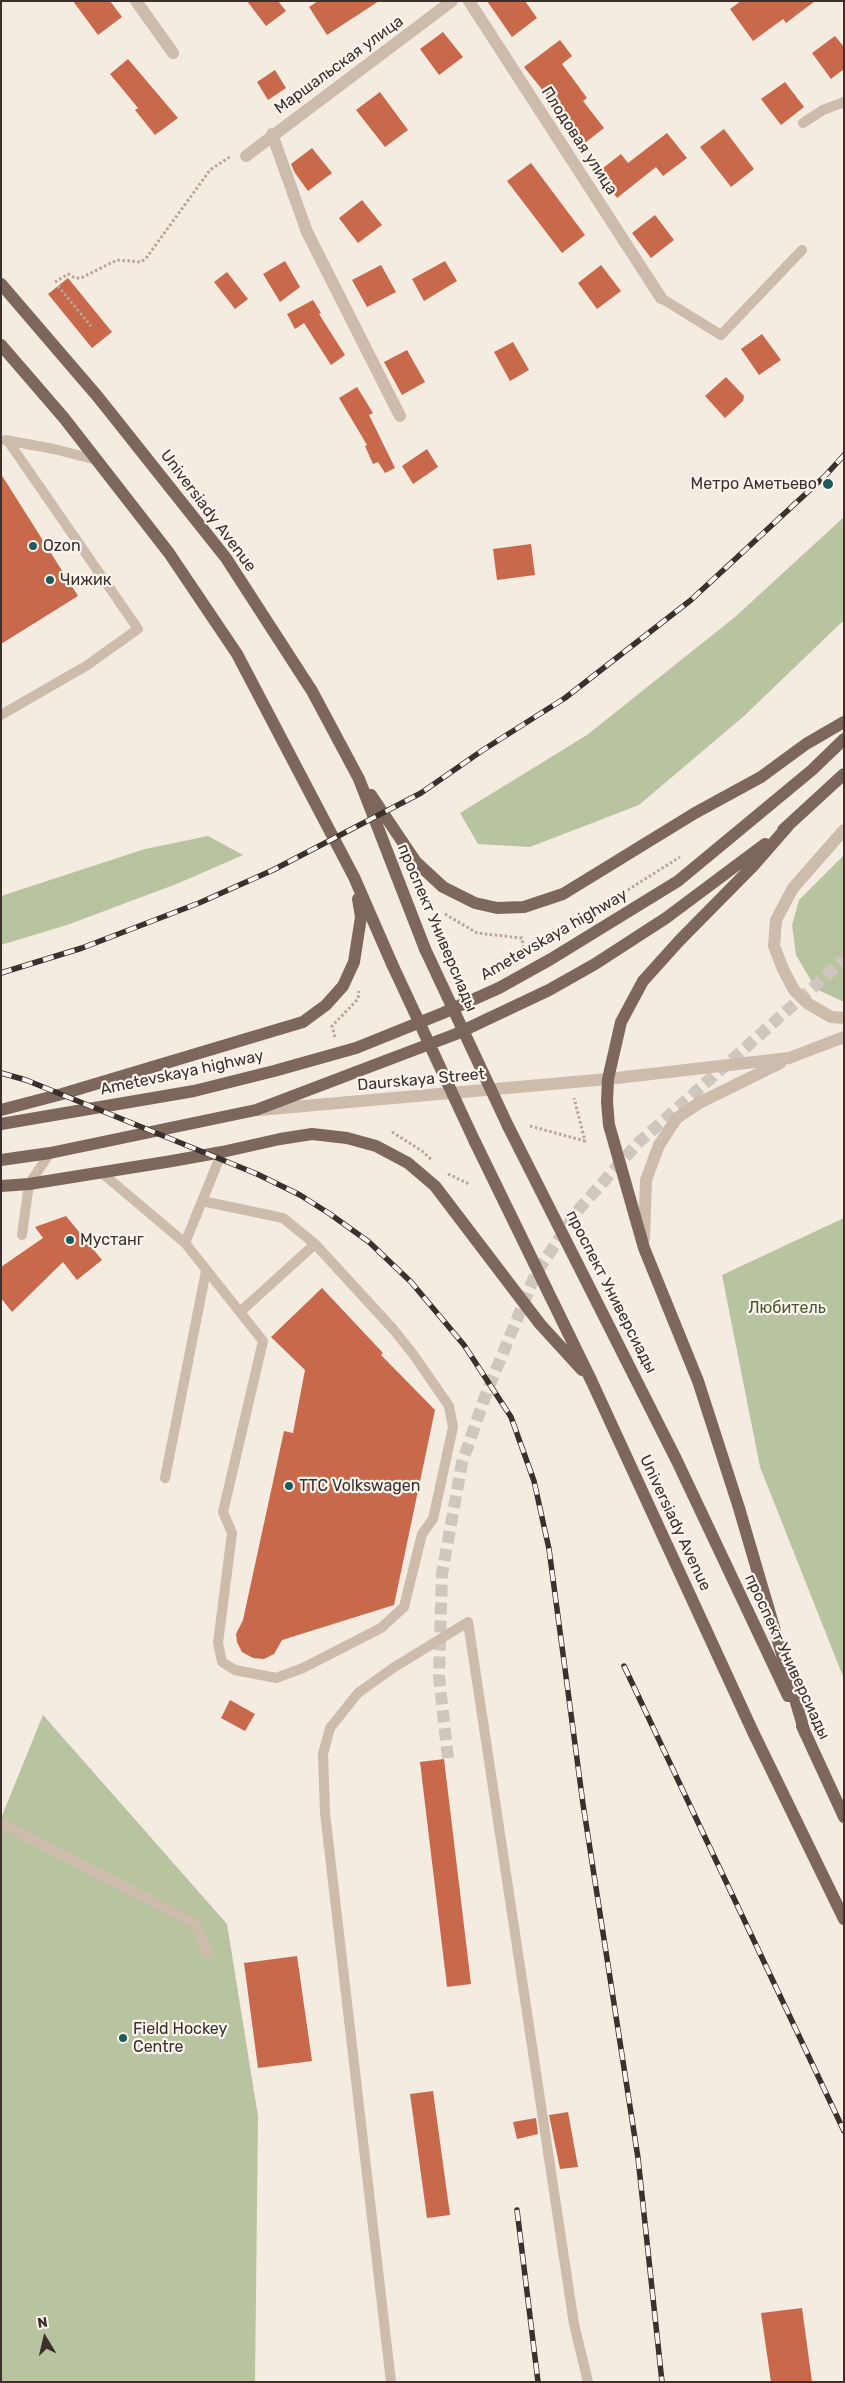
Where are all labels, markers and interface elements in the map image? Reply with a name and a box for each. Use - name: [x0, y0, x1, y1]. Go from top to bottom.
- street label: Маршальская улица: [271, 12, 407, 118]
- street label: Плодовая улица: [537, 83, 621, 199]
- street label: Universiady Avenue: [156, 446, 260, 576]
- place label: Метро Аметьево: [691, 474, 817, 494]
- marker: Метро Аметьево: [821, 477, 835, 491]
- place label: Ozon: [43, 536, 81, 556]
- marker: Ozon: [27, 540, 39, 552]
- place label: Чижик: [60, 570, 111, 590]
- marker: Чижик: [44, 574, 56, 586]
- street label: проспект Универсиады: [393, 841, 481, 1015]
- street label: Ametevskaya highway: [477, 885, 631, 985]
- street label: Ametevskaya highway: [99, 1046, 265, 1100]
- street label: Daurskaya Street: [356, 1065, 486, 1095]
- street label: проспект Универсиады: [562, 1207, 660, 1377]
- place label: Мустанг: [80, 1230, 144, 1250]
- marker: Мустанг: [64, 1234, 76, 1246]
- park label: Любитель: [748, 1298, 826, 1318]
- street label: Universiady Avenue: [635, 1452, 715, 1594]
- place label: ТТС Volkswagen: [299, 1476, 420, 1496]
- marker: ТТС Volkswagen: [283, 1480, 295, 1492]
- street label: проспект Универсиады: [740, 1571, 834, 1743]
- place label: Field Hockey Centre: [133, 2019, 227, 2057]
- marker: Field Hockey Centre: [117, 2032, 129, 2044]
- north arrow: [20, 2313, 70, 2363]
- text: N: [36, 2314, 49, 2332]

